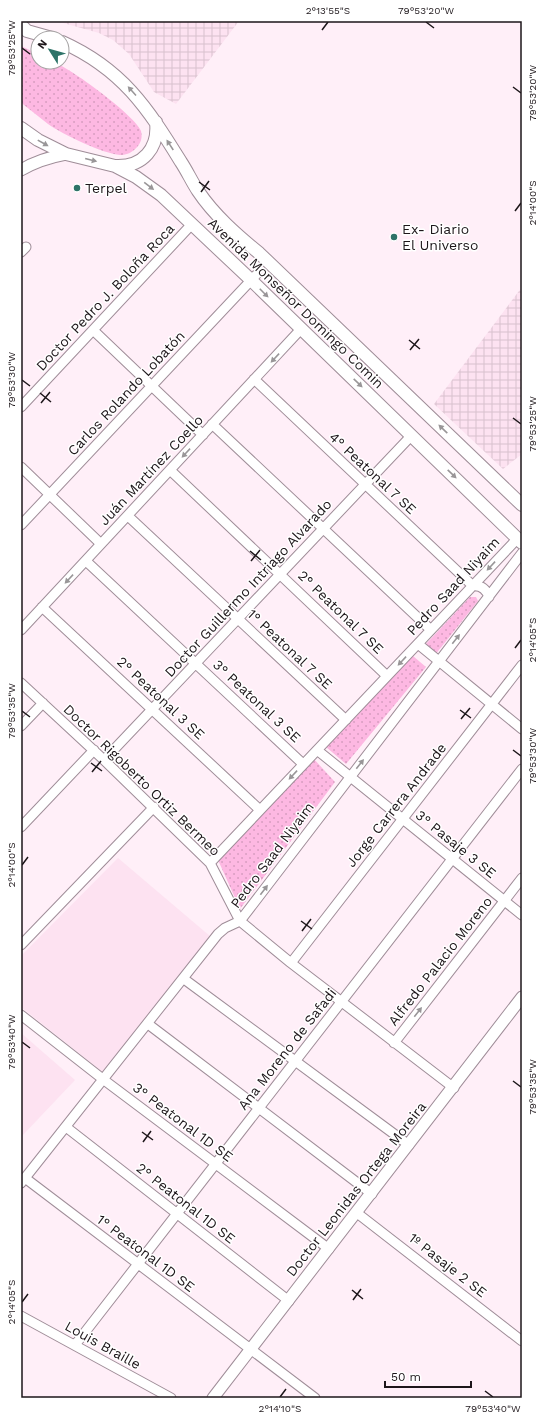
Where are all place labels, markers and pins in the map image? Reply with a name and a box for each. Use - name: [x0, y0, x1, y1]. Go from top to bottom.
- place label: Terpel: [85, 180, 128, 196]
- marker: Terpel: [72, 183, 82, 193]
- place label: Ex- Diario El Universo: [402, 221, 478, 253]
- marker: Ex- Diario El Universo: [389, 232, 399, 242]

